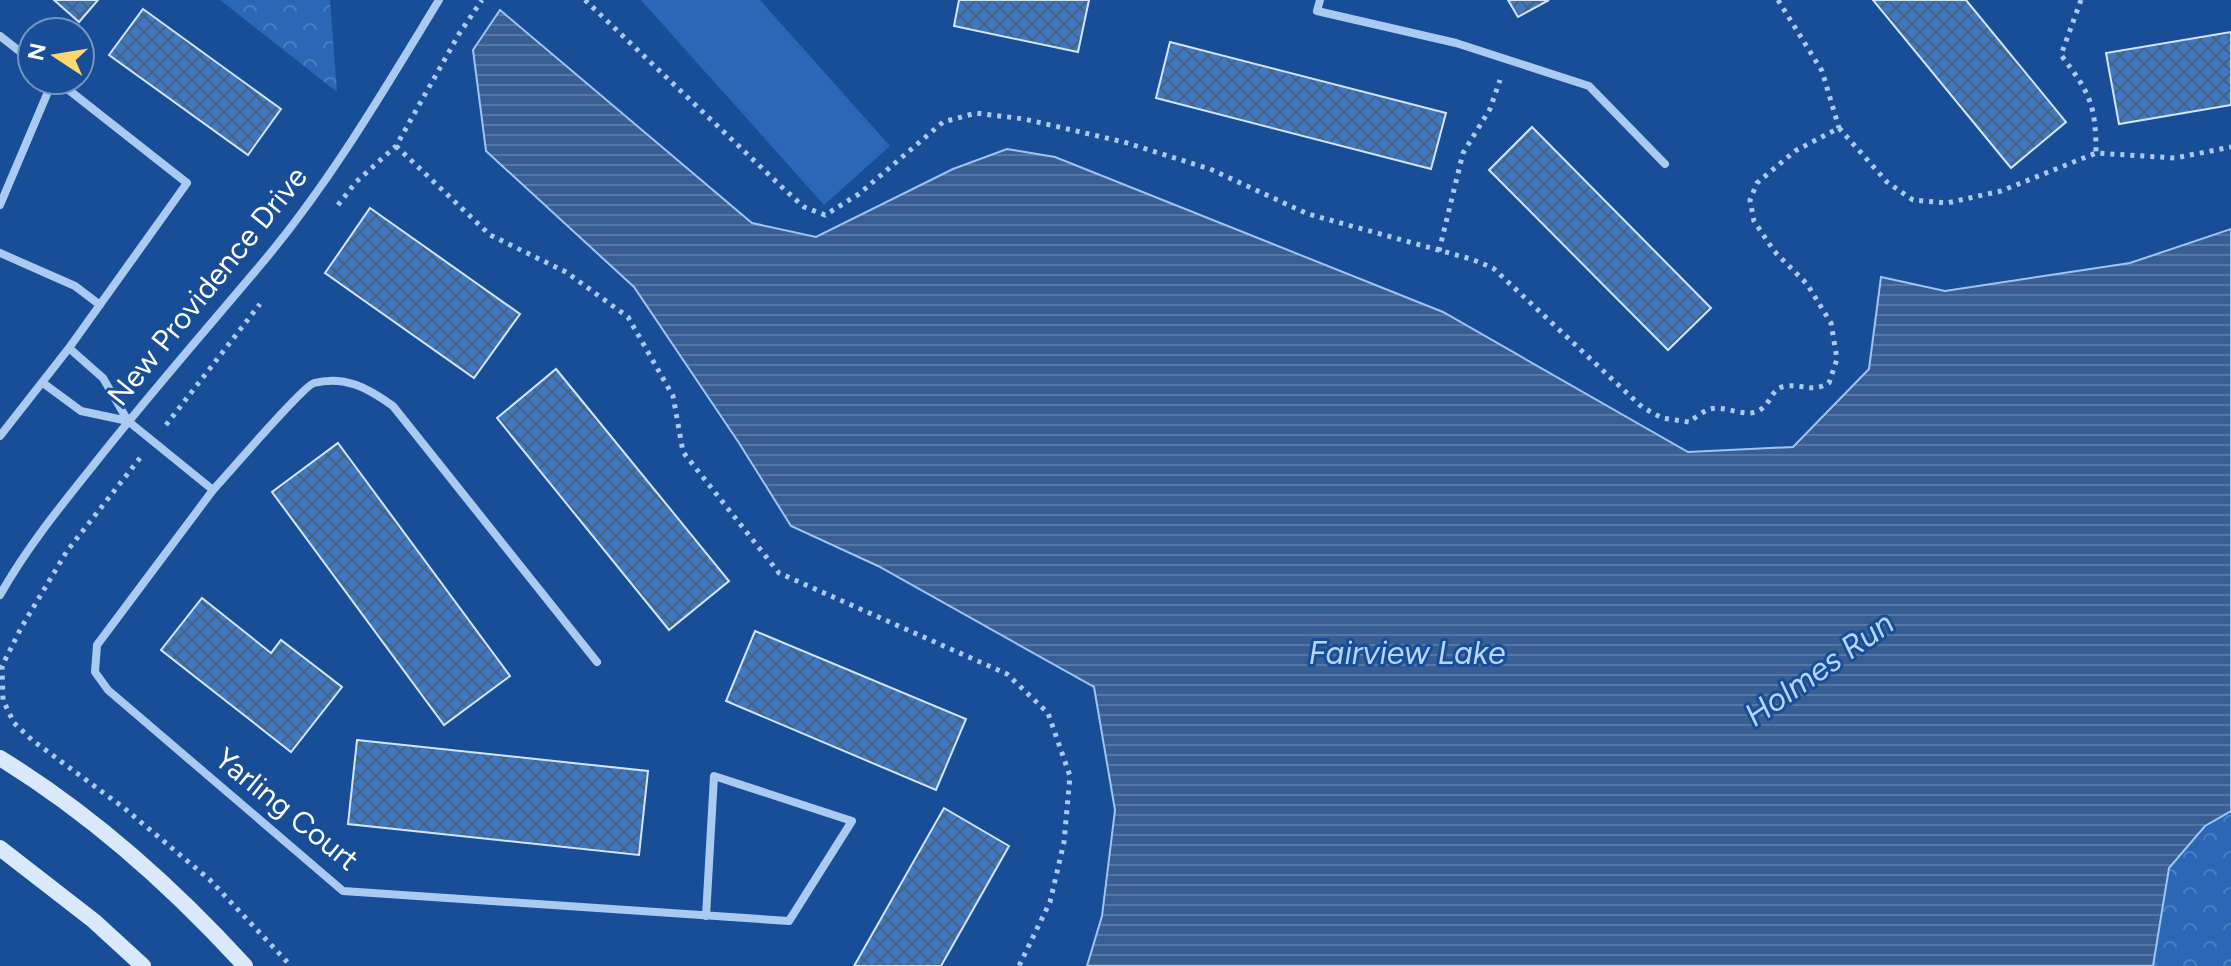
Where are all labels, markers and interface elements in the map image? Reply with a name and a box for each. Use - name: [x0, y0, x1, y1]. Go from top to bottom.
- north arrow: [16, 16, 96, 96]
- text: N: [22, 41, 52, 63]
- street label: New Providence Drive: [99, 159, 315, 413]
- water label: Holmes Run: [1737, 604, 1901, 734]
- water label: Fairview Lake: [1308, 634, 1506, 672]
- street label: Yarling Court: [208, 740, 366, 878]

